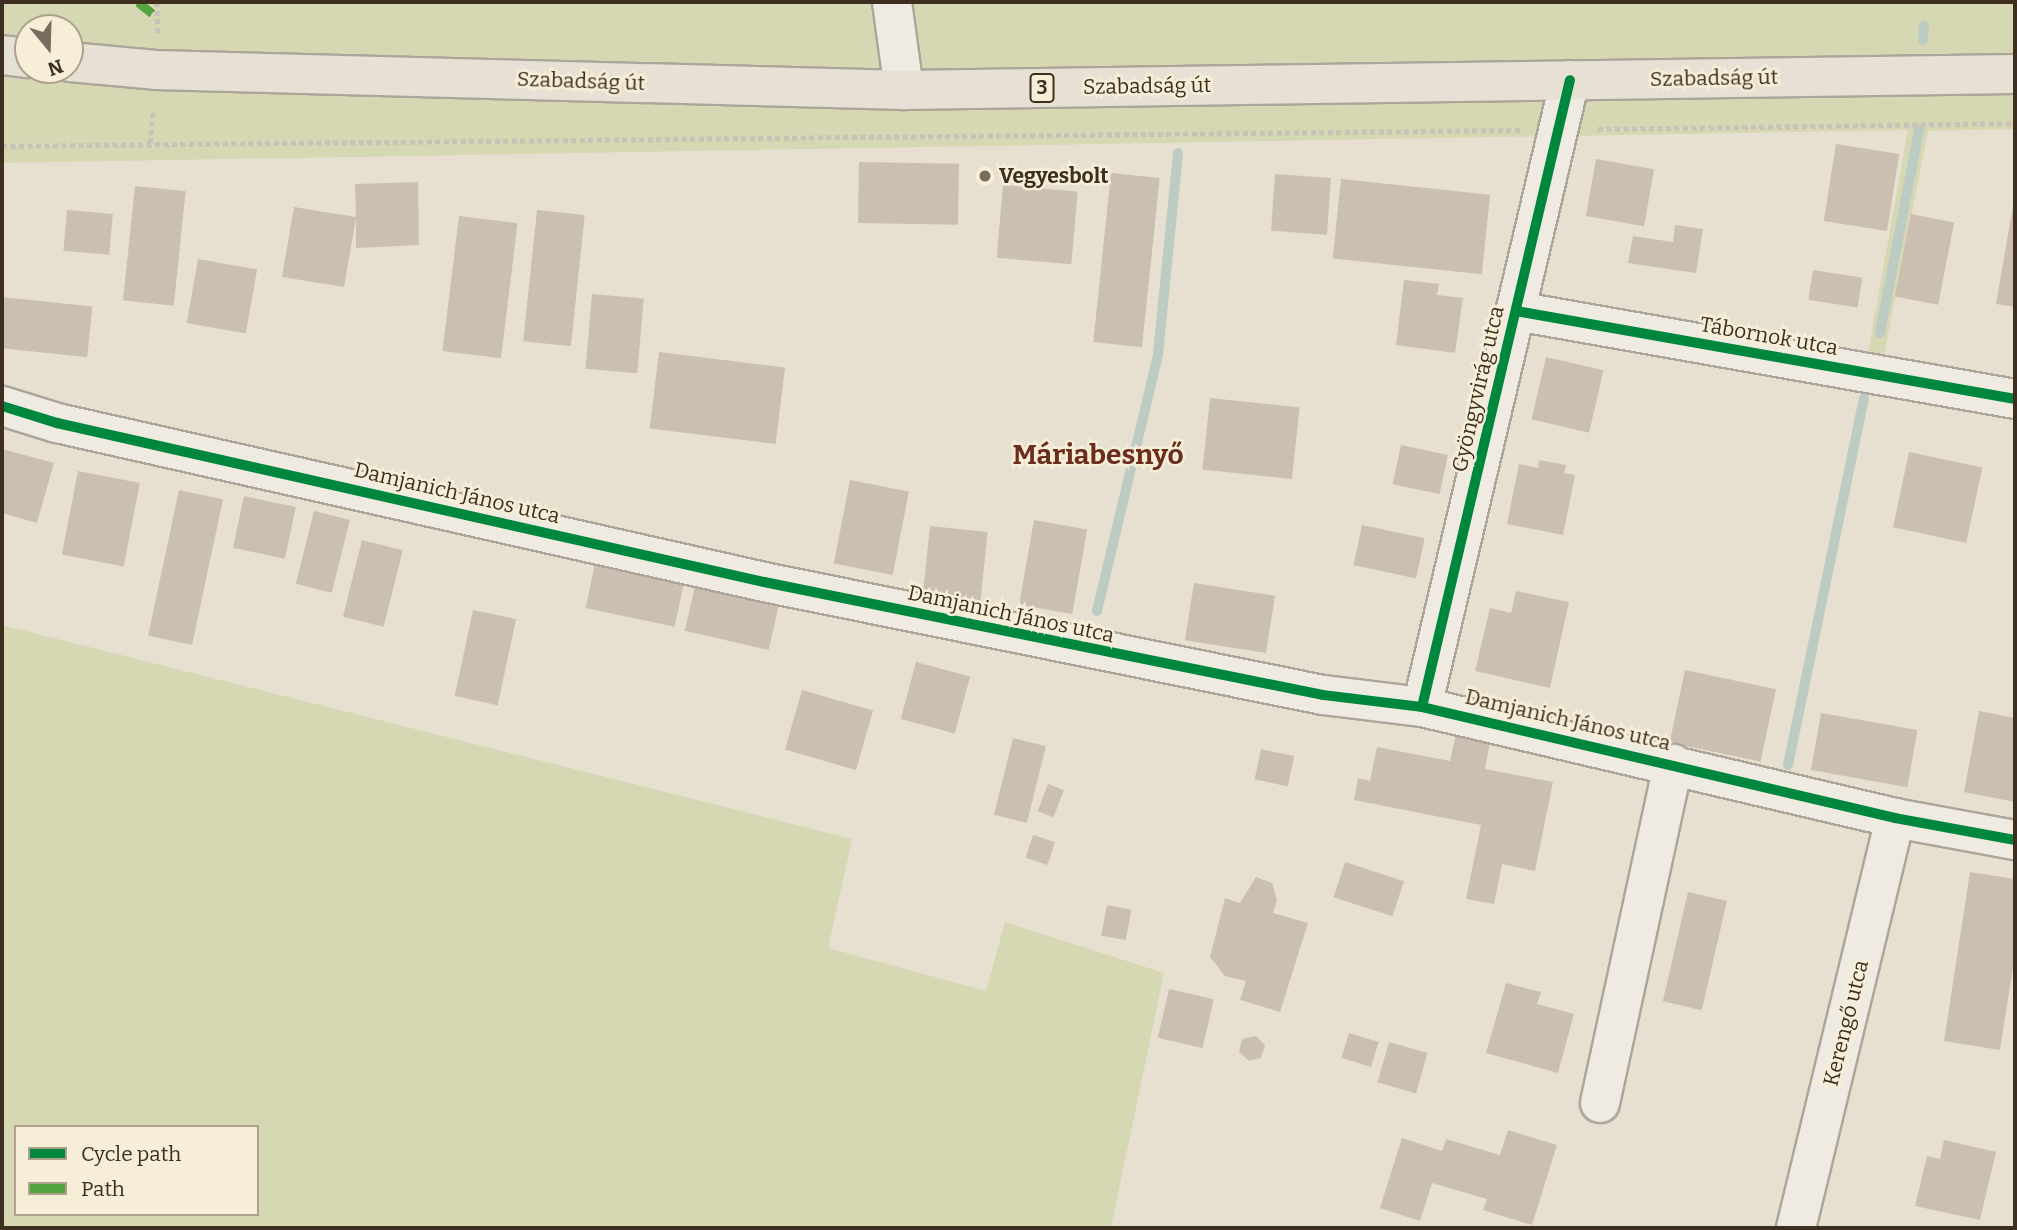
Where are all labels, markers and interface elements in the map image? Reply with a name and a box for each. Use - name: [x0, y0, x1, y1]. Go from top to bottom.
- north arrow: [14, 14, 84, 84]
- text: N: [45, 54, 66, 81]
- street label: Szabadság út: [1650, 64, 1778, 92]
- street label: Szabadság út: [516, 66, 646, 96]
- road number: 3: [1028, 72, 1056, 104]
- street label: Szabadság út: [1083, 72, 1211, 100]
- place label: Vegyesbolt: [999, 163, 1108, 189]
- marker: Vegyesbolt: [977, 168, 993, 184]
- street label: Gyöngyvirág utca: [1447, 303, 1509, 475]
- street label: Tábornok utca: [1698, 311, 1840, 361]
- district label: Máriabesnyő: [1012, 438, 1184, 472]
- street label: Damjanich János utca: [352, 457, 562, 529]
- street label: Damjanich János utca: [906, 580, 1116, 648]
- street label: Damjanich János utca: [1463, 684, 1673, 756]
- street label: Kerengő utca: [1818, 957, 1874, 1089]
- legend: [14, 1125, 259, 1216]
- text: Cycle path: [81, 1141, 181, 1167]
- text: Path: [81, 1176, 125, 1202]

